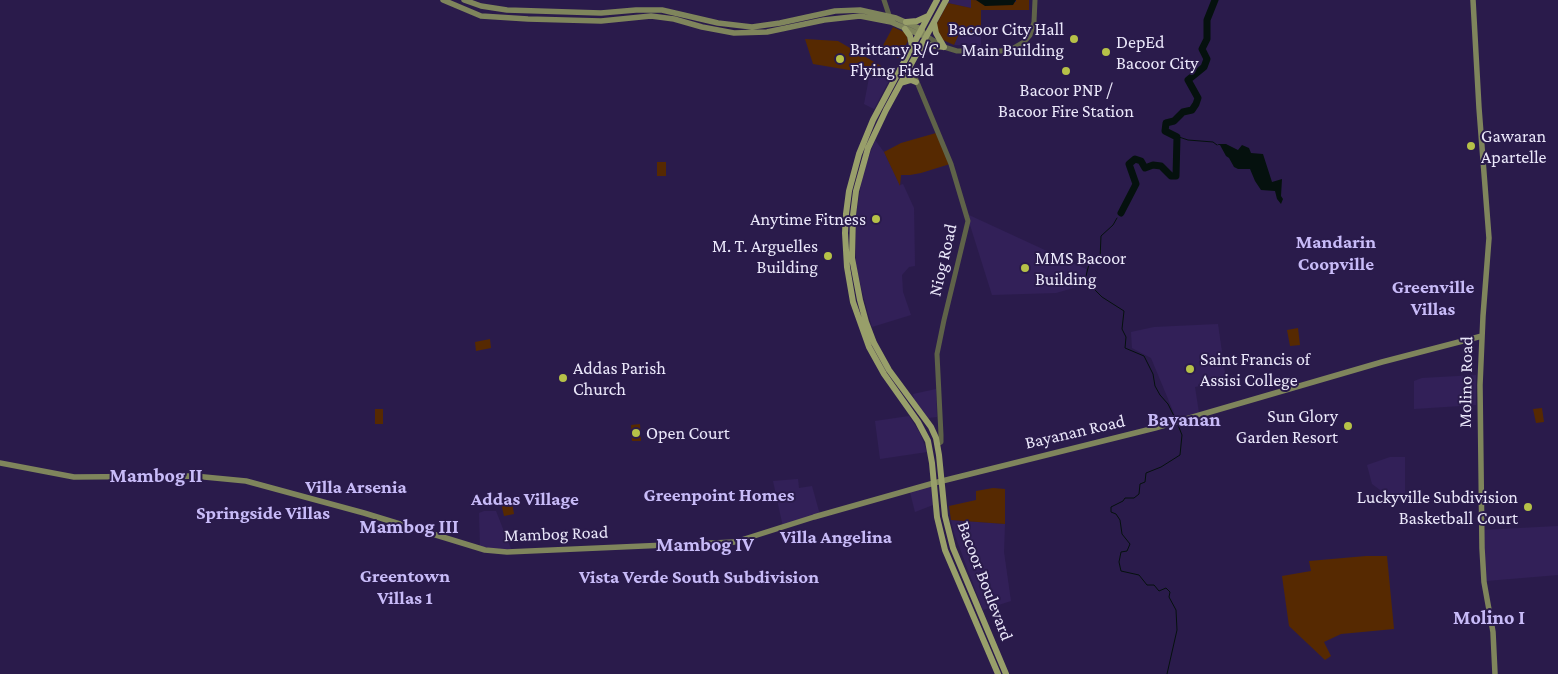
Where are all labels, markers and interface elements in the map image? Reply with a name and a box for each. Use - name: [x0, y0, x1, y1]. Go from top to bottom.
- place label: Bacoor City Hall Main Building: [948, 18, 1064, 60]
- place label: DepEd Bacoor City: [1116, 31, 1199, 74]
- marker: Bacoor City Hall Main Building: [1068, 33, 1080, 45]
- place label: Brittany R/C Flying Field: [850, 38, 939, 80]
- marker: DepEd Bacoor City: [1100, 46, 1112, 58]
- marker: Brittany R/C Flying Field: [834, 53, 846, 65]
- marker: Bacoor PNP / Bacoor Fire Station: [1060, 65, 1072, 77]
- place label: Bacoor PNP / Bacoor Fire Station: [998, 79, 1134, 122]
- place label: Gawaran Apartelle: [1481, 125, 1547, 168]
- marker: Gawaran Apartelle: [1465, 140, 1477, 152]
- place label: Anytime Fitness: [750, 208, 866, 230]
- marker: Anytime Fitness: [870, 213, 882, 225]
- street label: Niog Road: [924, 221, 962, 299]
- district label: Mandarin Coopville: [1296, 231, 1376, 275]
- place label: M. T. Arguelles Building: [712, 235, 818, 278]
- place label: MMS Bacoor Building: [1035, 247, 1126, 290]
- marker: M. T. Arguelles Building: [822, 250, 834, 262]
- marker: MMS Bacoor Building: [1019, 262, 1031, 274]
- district label: Greenville Villas: [1392, 276, 1474, 320]
- street label: Molino Road: [1454, 336, 1478, 428]
- place label: Saint Francis of Assisi College: [1200, 348, 1310, 390]
- place label: Addas Parish Church: [573, 357, 666, 399]
- marker: Saint Francis of Assisi College: [1184, 363, 1196, 375]
- marker: Addas Parish Church: [557, 372, 569, 384]
- place label: Sun Glory Garden Resort: [1236, 405, 1338, 448]
- district label: Bayanan: [1147, 408, 1221, 432]
- street label: Bayanan Road: [1023, 410, 1127, 454]
- marker: Sun Glory Garden Resort: [1342, 420, 1354, 432]
- place label: Open Court: [646, 422, 730, 444]
- marker: Open Court: [630, 427, 642, 439]
- district label: Mambog II: [110, 464, 202, 488]
- district label: Villa Arsenia: [305, 476, 407, 498]
- district label: Greenpoint Homes: [644, 484, 794, 506]
- place label: Luckyville Subdivision Basketball Court: [1357, 486, 1518, 528]
- district label: Addas Village: [471, 488, 579, 510]
- marker: Luckyville Subdivision Basketball Court: [1522, 501, 1534, 513]
- district label: Springside Villas: [196, 502, 330, 524]
- district label: Mambog III: [359, 515, 459, 539]
- street label: Bacoor Boulevard: [952, 518, 1018, 644]
- street label: Mambog Road: [503, 521, 609, 547]
- district label: Villa Angelina: [780, 526, 892, 548]
- district label: Mambog IV: [656, 533, 754, 557]
- district label: Greentown Villas 1: [360, 565, 450, 609]
- district label: Vista Verde South Subdivision: [579, 566, 819, 588]
- district label: Molino I: [1453, 606, 1525, 630]

